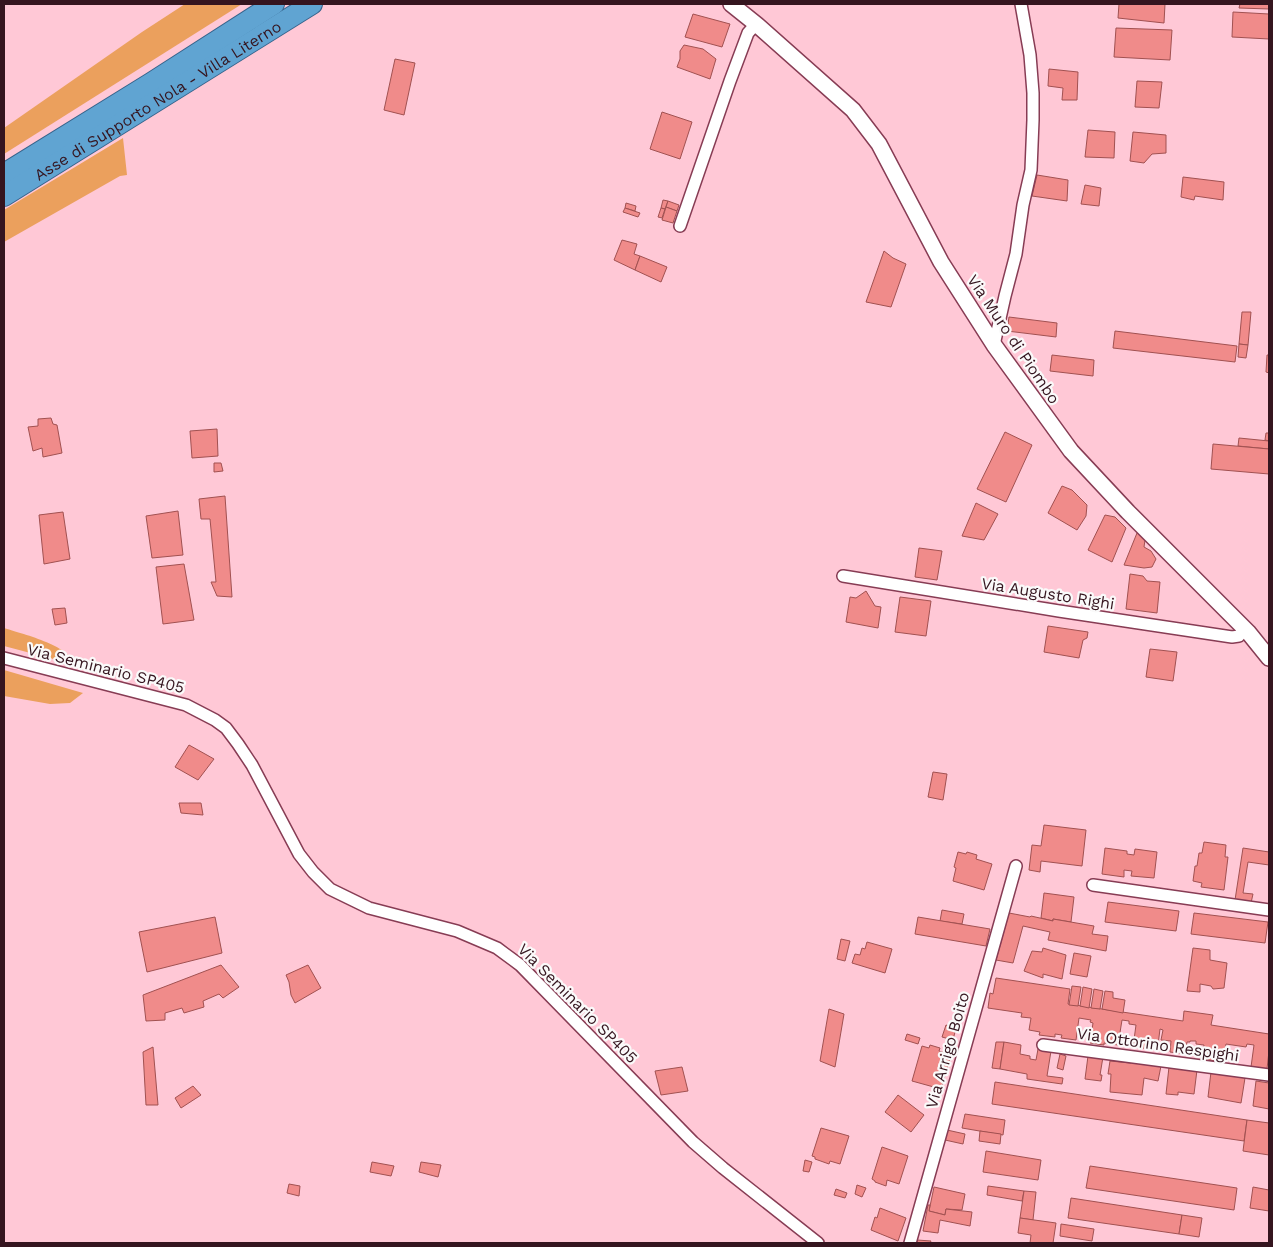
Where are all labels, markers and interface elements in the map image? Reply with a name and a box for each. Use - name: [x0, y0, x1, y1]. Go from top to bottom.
- street label: Asse di Supporto Nola - Villa Literno: [31, 17, 285, 185]
- street label: Via Muro di Piombo: [963, 271, 1064, 407]
- street label: Via Augusto Righi: [980, 574, 1116, 613]
- street label: Via Seminario SP405: [25, 640, 186, 697]
- street label: Via Seminario SP405: [514, 940, 641, 1067]
- street label: Via Arrigo Boito: [922, 990, 973, 1111]
- street label: Via Ottorino Respighi: [1076, 1024, 1240, 1065]

